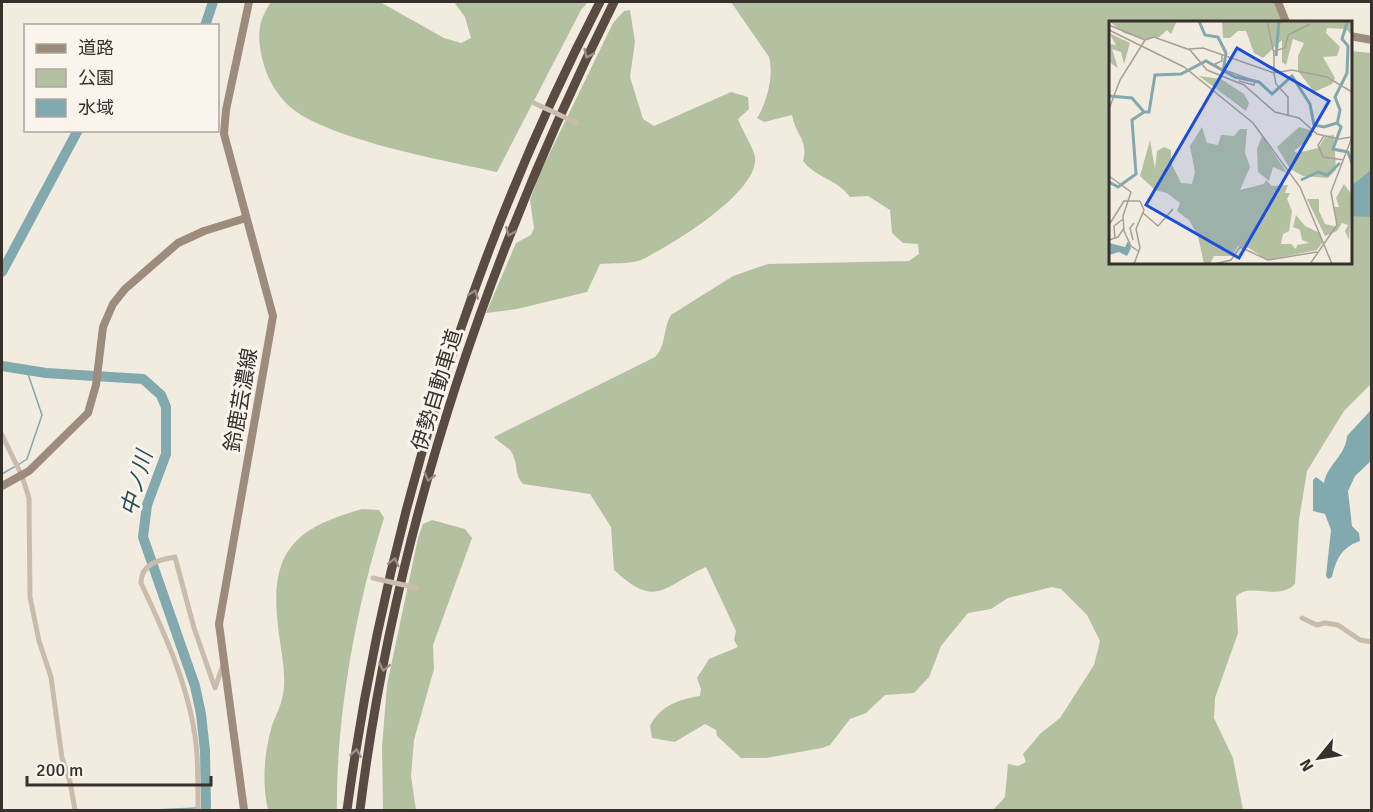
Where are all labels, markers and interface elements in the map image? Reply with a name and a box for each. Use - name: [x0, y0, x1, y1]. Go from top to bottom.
- inset map: [1109, 21, 1352, 264]
- legend: [24, 24, 219, 132]
- text: 道路: [78, 37, 114, 59]
- one-way arrow: [584, 47, 596, 58]
- text: 公園: [78, 67, 114, 89]
- text: 水域: [78, 97, 114, 119]
- one-way arrow: [505, 226, 517, 237]
- one-way arrow: [466, 289, 479, 300]
- street label: 伊勢自動車道: [406, 326, 468, 454]
- street label: 鈴鹿芸濃線: [219, 346, 263, 454]
- water label: 中ノ川: [115, 446, 159, 519]
- one-way arrow: [424, 471, 436, 482]
- one-way arrow: [387, 557, 400, 567]
- one-way arrow: [378, 662, 391, 672]
- north arrow: [1289, 728, 1349, 788]
- one-way arrow: [349, 748, 362, 758]
- scale bar: [27, 749, 212, 787]
- text: N: [1295, 755, 1318, 775]
- text: 200 m: [36, 759, 83, 781]

